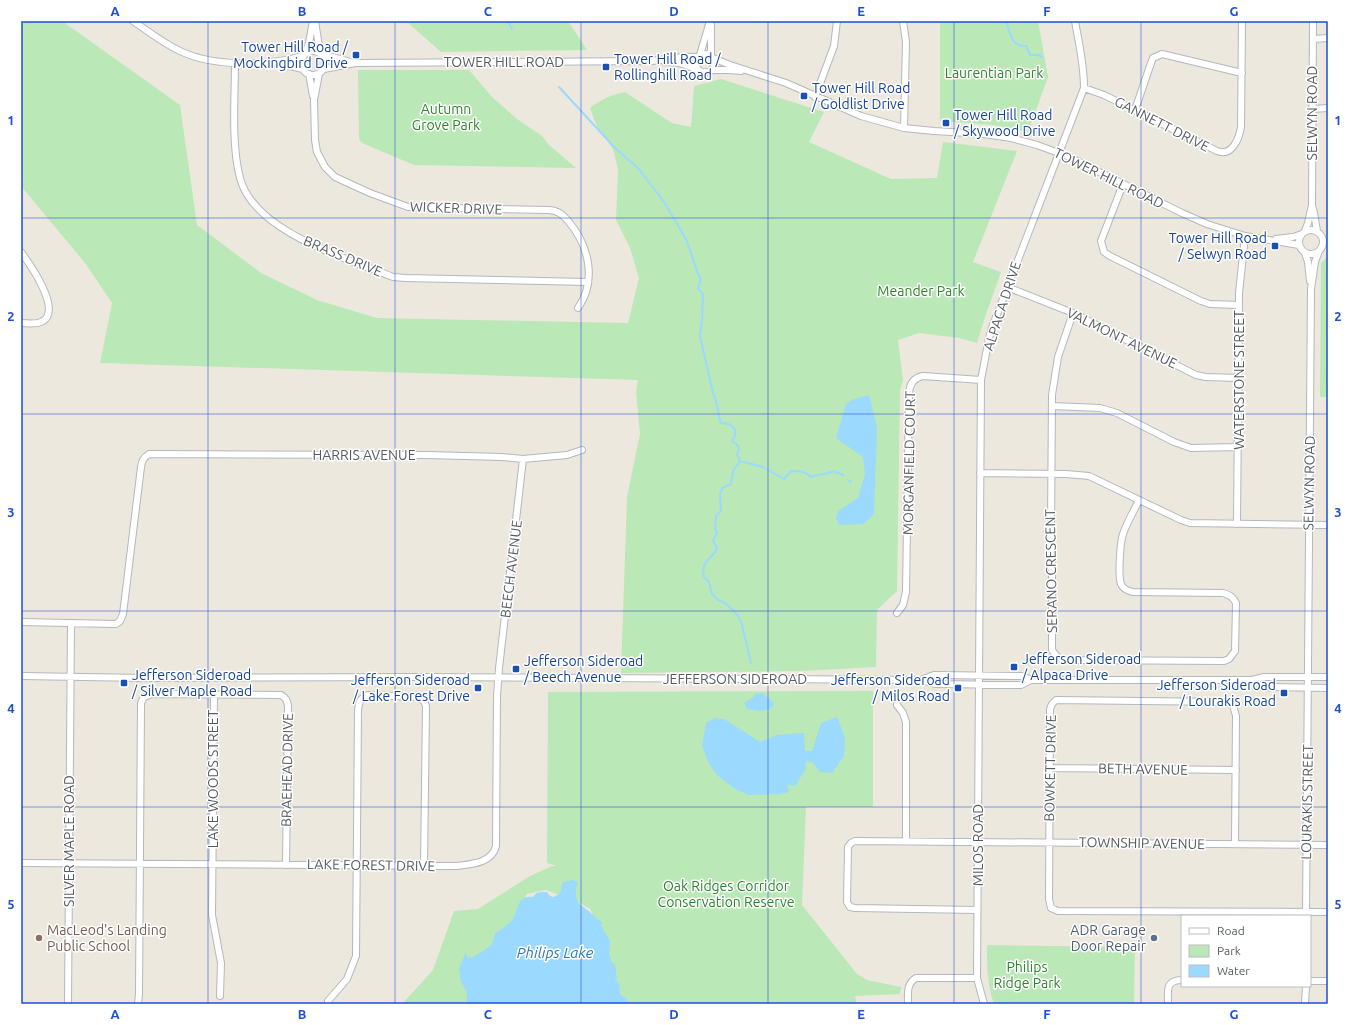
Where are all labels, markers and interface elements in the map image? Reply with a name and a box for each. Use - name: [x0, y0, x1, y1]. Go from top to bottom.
- text: A: [110, 4, 120, 18]
- text: B: [298, 4, 307, 18]
- text: C: [484, 4, 493, 18]
- text: D: [669, 4, 679, 18]
- text: E: [857, 4, 865, 18]
- text: F: [1043, 4, 1051, 18]
- text: G: [1230, 4, 1239, 18]
- place label: Tower Hill Road / Mockingbird Drive: [233, 39, 349, 71]
- marker: Tower Hill Road / Mockingbird Drive: [351, 50, 361, 60]
- place label: Tower Hill Road / Rollinghill Road: [614, 51, 722, 83]
- street label: TOWER HILL ROAD: [444, 54, 564, 70]
- marker: Tower Hill Road / Rollinghill Road: [601, 62, 611, 72]
- park label: Laurentian Park: [945, 65, 1043, 81]
- street label: SELWYN ROAD: [1304, 65, 1320, 160]
- place label: Tower Hill Road / Goldlist Drive: [811, 80, 910, 112]
- marker: Tower Hill Road / Goldlist Drive: [799, 91, 809, 101]
- street label: GANNETT DRIVE: [1112, 93, 1212, 155]
- park label: Autumn Grove Park: [412, 101, 480, 133]
- place label: Tower Hill Road / Skywood Drive: [953, 107, 1056, 139]
- text: 1: [7, 113, 15, 127]
- text: 1: [1334, 113, 1342, 127]
- marker: Tower Hill Road / Skywood Drive: [941, 118, 951, 128]
- street label: TOWER HILL ROAD: [1051, 144, 1167, 212]
- street label: WICKER DRIVE: [410, 198, 503, 218]
- place label: Tower Hill Road / Selwyn Road: [1169, 230, 1267, 262]
- street label: BRASS DRIVE: [301, 232, 385, 280]
- marker: Tower Hill Road / Selwyn Road: [1270, 241, 1280, 251]
- street label: ALPACA DRIVE: [980, 259, 1024, 353]
- park label: Meander Park: [877, 283, 965, 299]
- street label: VALMONT AVENUE: [1064, 304, 1180, 372]
- text: 2: [7, 309, 15, 323]
- text: 2: [1334, 309, 1342, 323]
- street label: WATERSTONE STREET: [1231, 310, 1247, 450]
- street label: MORGANFIELD COURT: [900, 390, 918, 535]
- street label: SELWYN ROAD: [1300, 435, 1318, 531]
- street label: HARRIS AVENUE: [313, 447, 416, 463]
- text: 3: [7, 505, 15, 519]
- text: 3: [1334, 505, 1342, 519]
- street label: SERANO CRESCENT: [1042, 509, 1060, 633]
- street label: BEECH AVENUE: [497, 519, 525, 619]
- place label: Jefferson Sideroad / Alpaca Drive: [1021, 651, 1141, 683]
- place label: Jefferson Sideroad / Beech Avenue: [523, 653, 643, 685]
- marker: Jefferson Sideroad / Alpaca Drive: [1009, 662, 1019, 672]
- marker: Jefferson Sideroad / Beech Avenue: [511, 664, 521, 674]
- place label: Jefferson Sideroad / Silver Maple Road: [131, 667, 252, 699]
- street label: JEFFERSON SIDEROAD: [663, 671, 807, 687]
- place label: Jefferson Sideroad / Lake Forest Drive: [351, 672, 470, 704]
- place label: Jefferson Sideroad / Milos Road: [831, 672, 950, 704]
- place label: Jefferson Sideroad / Lourakis Road: [1157, 677, 1276, 709]
- marker: Jefferson Sideroad / Silver Maple Road: [119, 678, 129, 688]
- marker: Jefferson Sideroad / Lake Forest Drive: [473, 683, 483, 693]
- marker: Jefferson Sideroad / Milos Road: [953, 683, 963, 693]
- marker: Jefferson Sideroad / Lourakis Road: [1279, 688, 1289, 698]
- text: 4: [7, 701, 15, 715]
- text: 4: [1334, 701, 1342, 715]
- street label: LAKE WOODS STREET: [205, 709, 221, 848]
- street label: BRAEHEAD DRIVE: [278, 713, 296, 827]
- street label: BOWKETT DRIVE: [1041, 714, 1059, 822]
- street label: LOURAKIS STREET: [1298, 744, 1316, 860]
- street label: BETH AVENUE: [1098, 760, 1188, 778]
- street label: SILVER MAPLE ROAD: [61, 775, 77, 907]
- street label: MILOS ROAD: [970, 804, 986, 886]
- street label: TOWNSHIP AVENUE: [1079, 834, 1205, 852]
- street label: LAKE FOREST DRIVE: [307, 856, 435, 874]
- park label: Oak Ridges Corridor Conservation Reserve: [658, 878, 794, 910]
- text: 5: [7, 897, 15, 911]
- text: 5: [1334, 897, 1342, 911]
- legend: [1181, 915, 1311, 987]
- place label: MacLeod's Landing Public School: [47, 922, 167, 954]
- place label: ADR Garage Door Repair: [1070, 922, 1147, 954]
- text: Road: [1217, 924, 1245, 937]
- marker: MacLeod's Landing Public School: [34, 933, 44, 943]
- marker: ADR Garage Door Repair: [1149, 933, 1159, 943]
- water label: Philips Lake: [517, 944, 594, 961]
- text: Park: [1217, 944, 1241, 957]
- park label: Philips Ridge Park: [993, 959, 1061, 991]
- text: Water: [1217, 964, 1250, 977]
- text: A: [110, 1007, 120, 1021]
- text: B: [298, 1007, 307, 1021]
- text: C: [484, 1007, 493, 1021]
- text: D: [669, 1007, 679, 1021]
- text: E: [857, 1007, 865, 1021]
- text: F: [1043, 1007, 1051, 1021]
- text: G: [1230, 1007, 1239, 1021]

